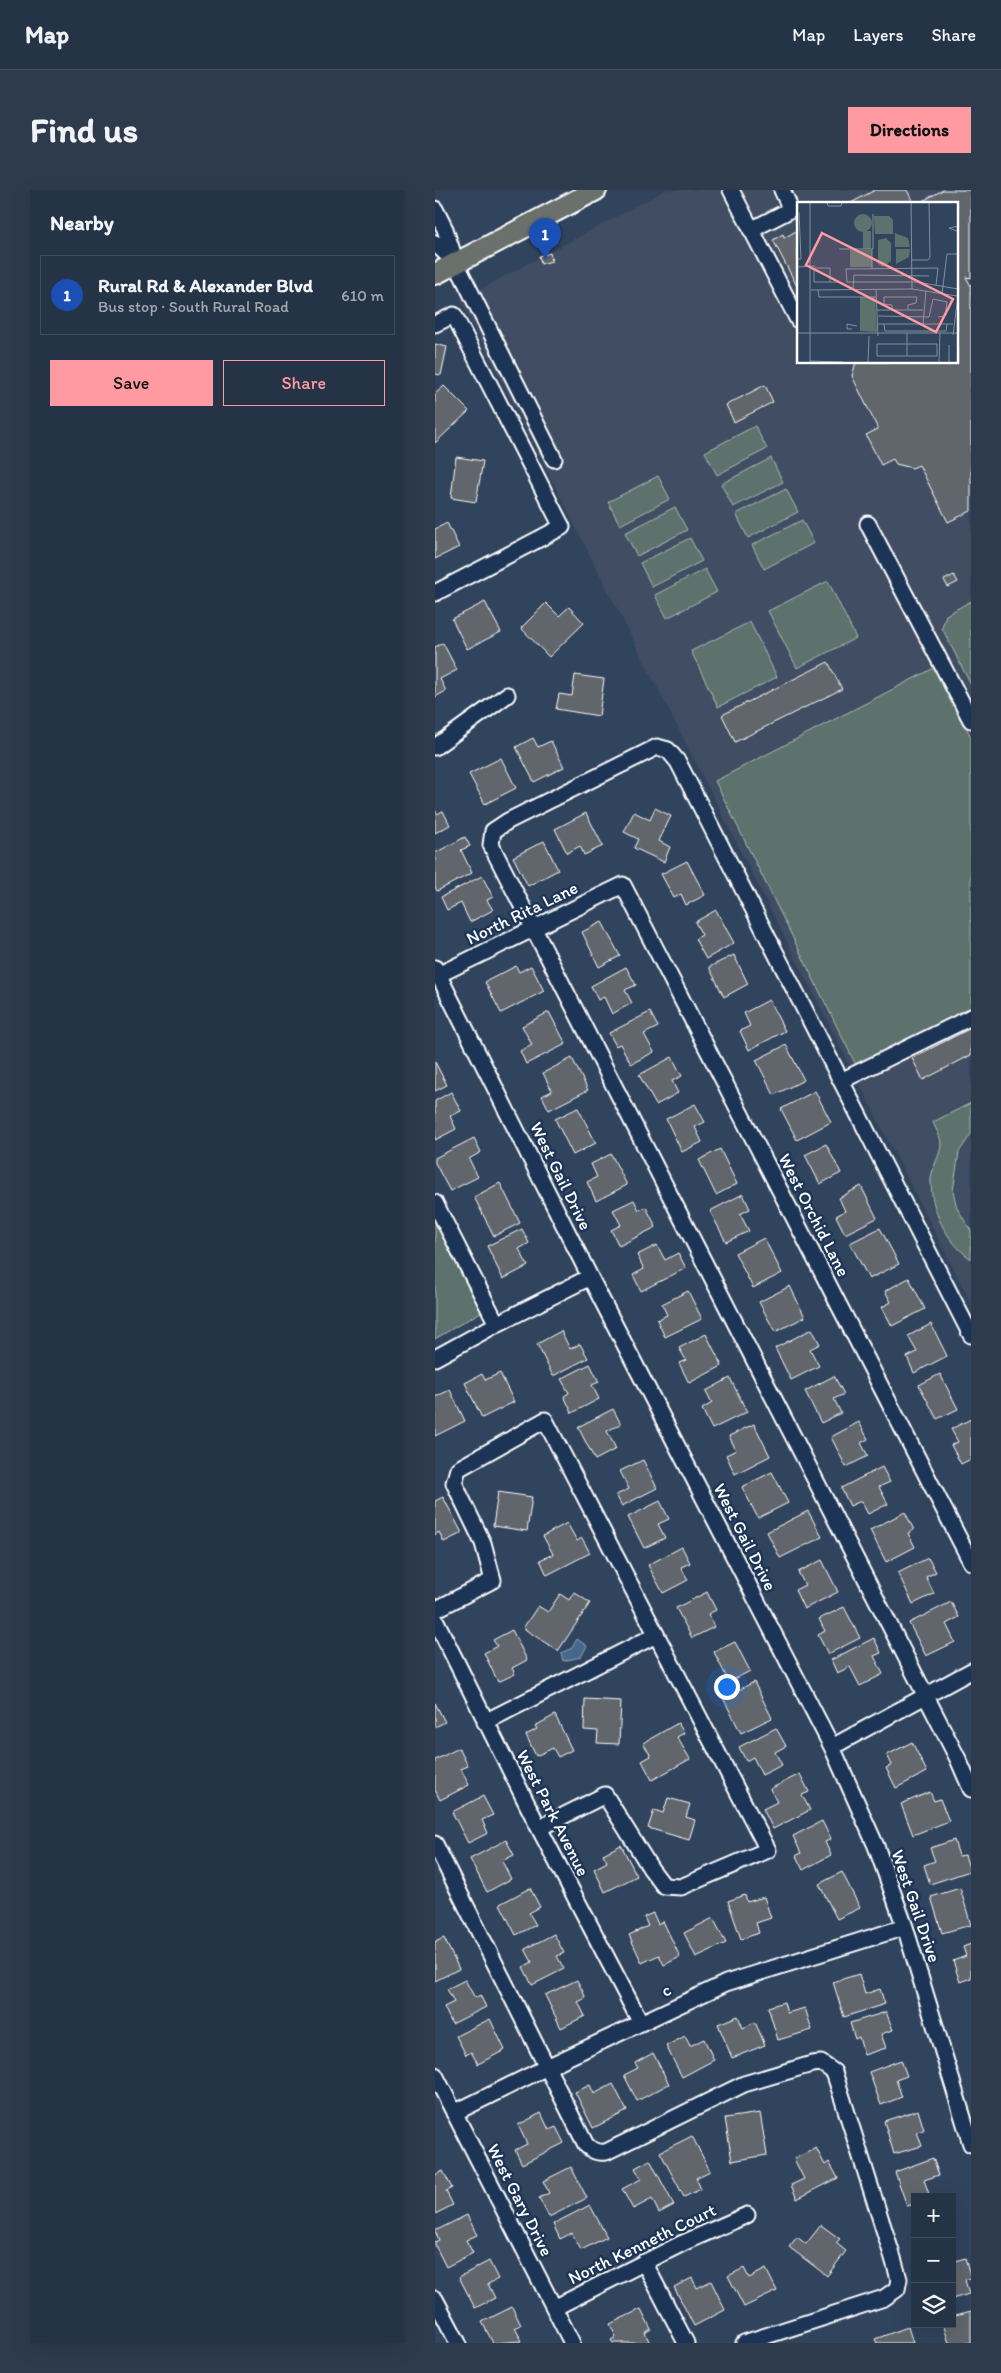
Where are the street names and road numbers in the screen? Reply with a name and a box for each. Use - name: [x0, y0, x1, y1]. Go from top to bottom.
- street label: North Rita Lane: [463, 876, 581, 950]
- street label: West Gail Drive: [525, 1118, 597, 1234]
- street label: West Orchid Lane: [774, 1150, 854, 1280]
- street label: West Gail Drive: [708, 1480, 782, 1594]
- street label: West Park Avenue: [512, 1746, 594, 1880]
- street label: West Gail Drive: [886, 1847, 946, 1965]
- street label: c: [658, 1978, 674, 2002]
- street label: West Gary Drive: [482, 2140, 558, 2260]
- street label: North Kenneth Court: [564, 2199, 720, 2289]

